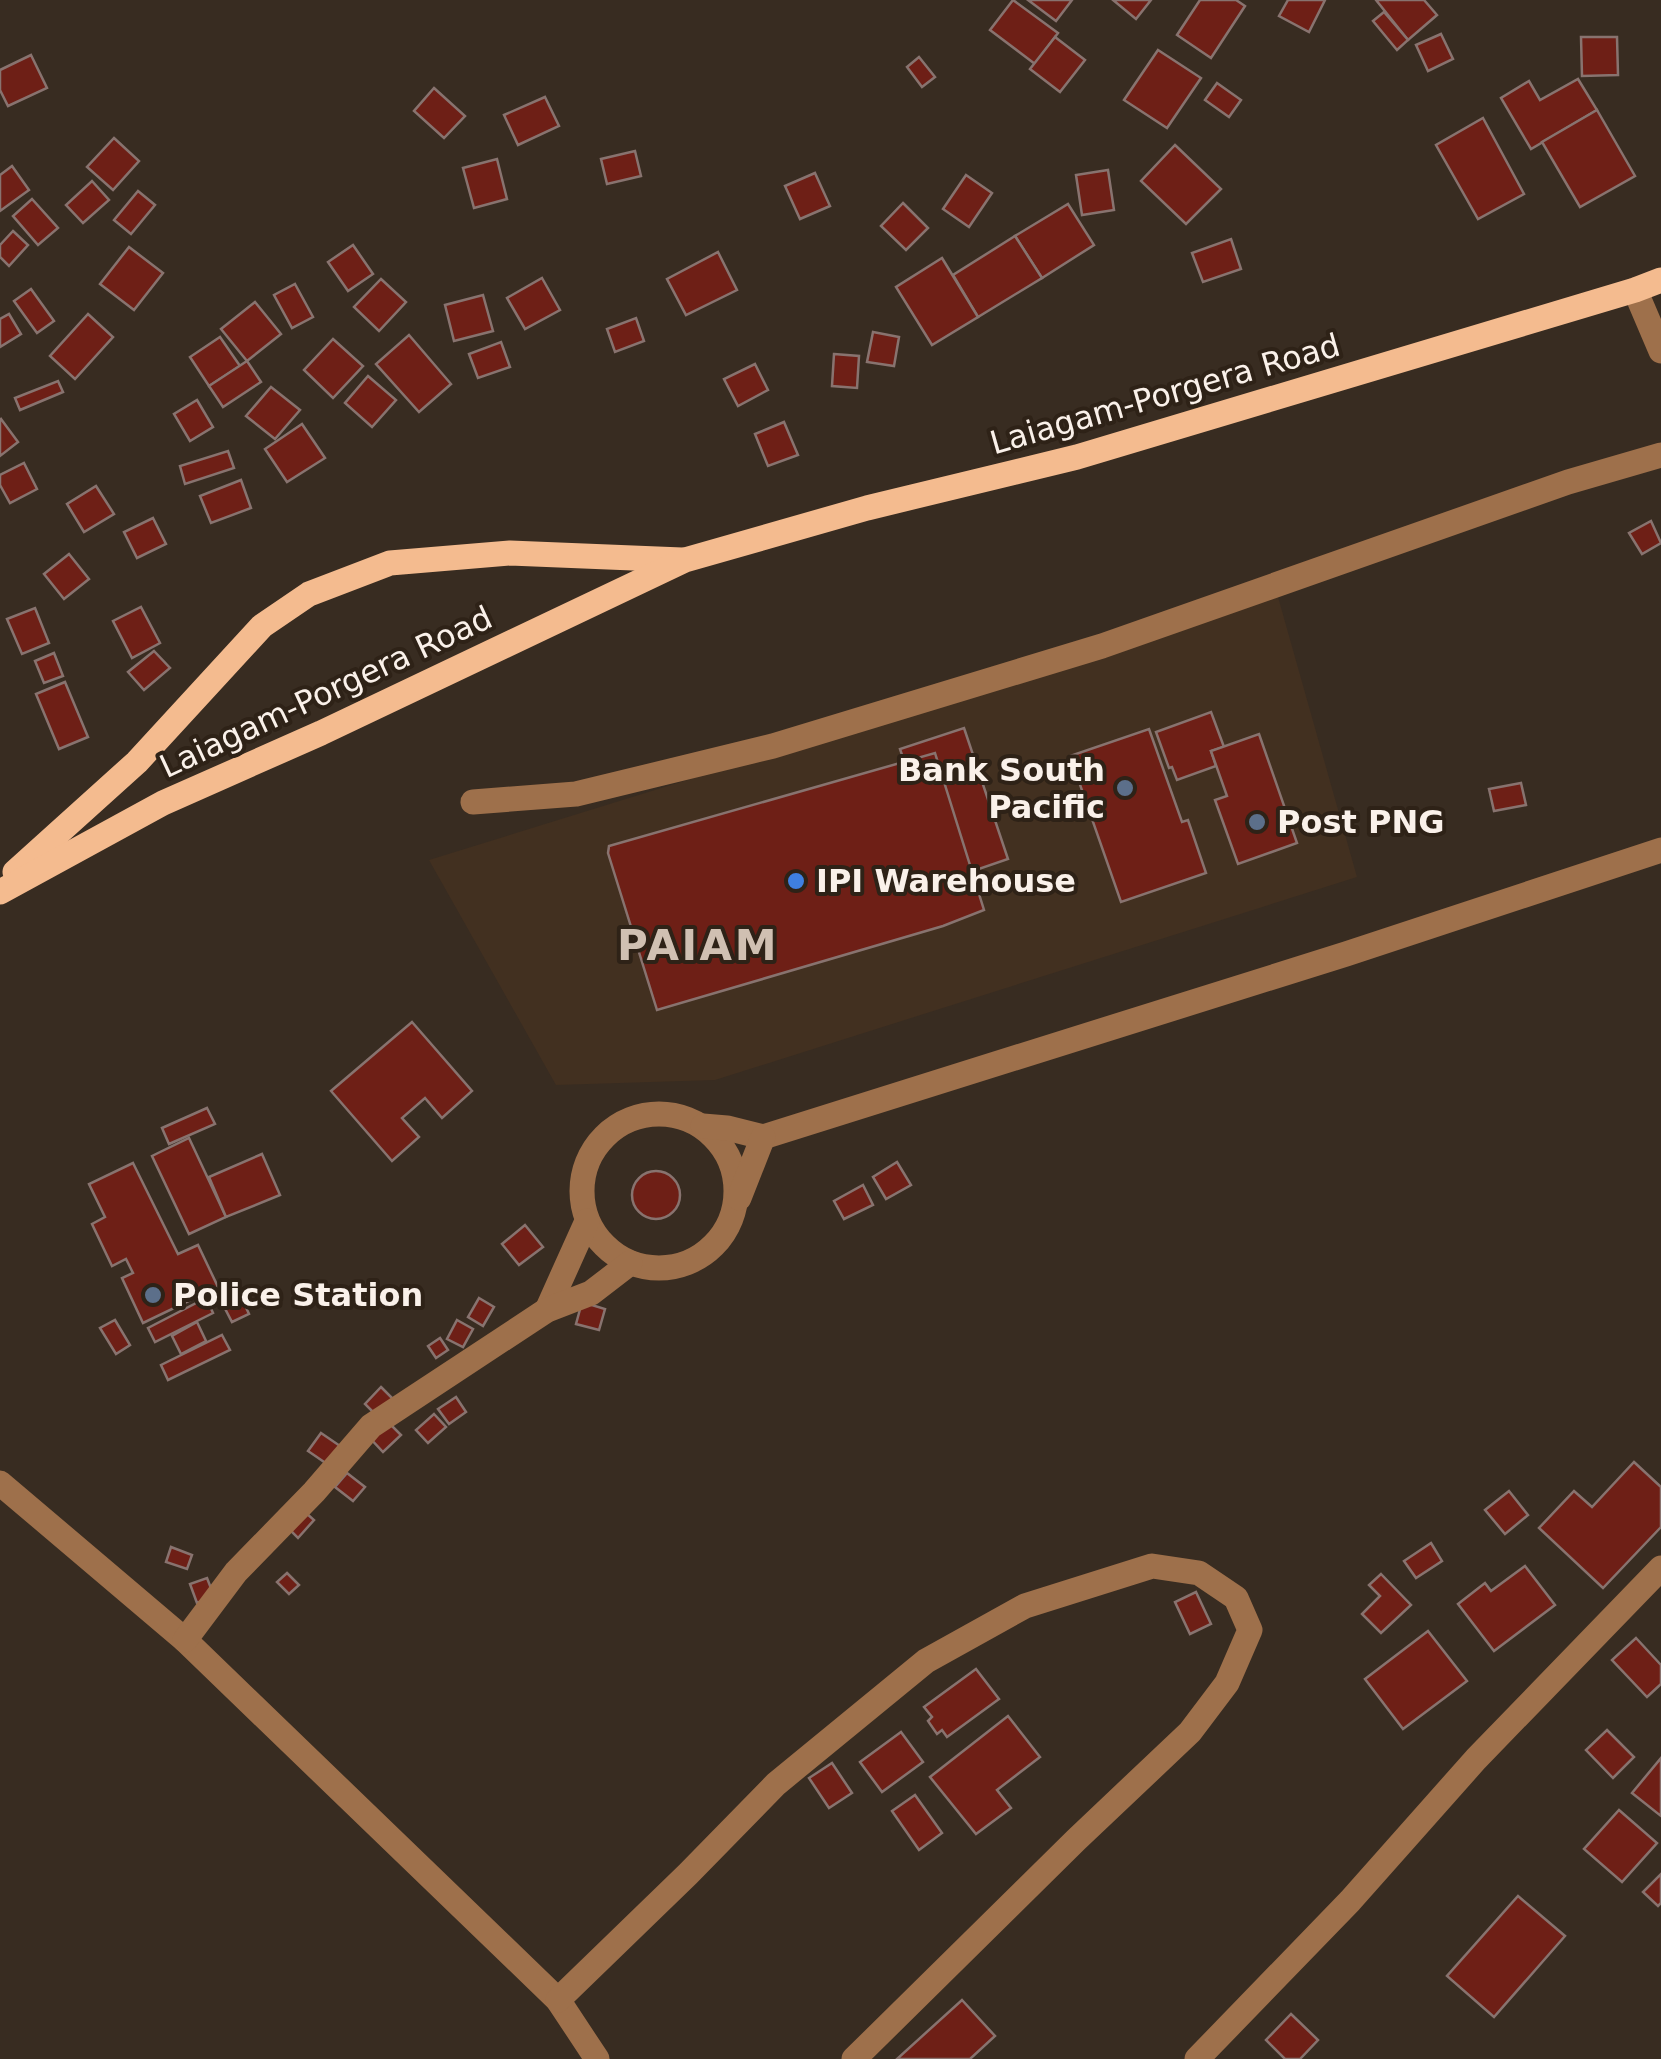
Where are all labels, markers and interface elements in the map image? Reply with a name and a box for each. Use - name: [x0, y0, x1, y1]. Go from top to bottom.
- street label: Laiagam-Porgera Road: [986, 326, 1344, 462]
- street label: Laiagam-Porgera Road: [154, 598, 498, 786]
- place label: Bank South Pacific: [898, 751, 1105, 826]
- marker: Bank South Pacific: [1114, 777, 1136, 799]
- place label: Post PNG: [1277, 803, 1444, 841]
- marker: Post PNG: [1246, 811, 1268, 833]
- place label: IPI Warehouse: [816, 862, 1076, 900]
- marker: IPI Warehouse: [785, 870, 807, 892]
- district label: PAIAM: [617, 921, 779, 970]
- place label: Police Station: [173, 1276, 423, 1314]
- marker: Police Station: [142, 1284, 164, 1306]

